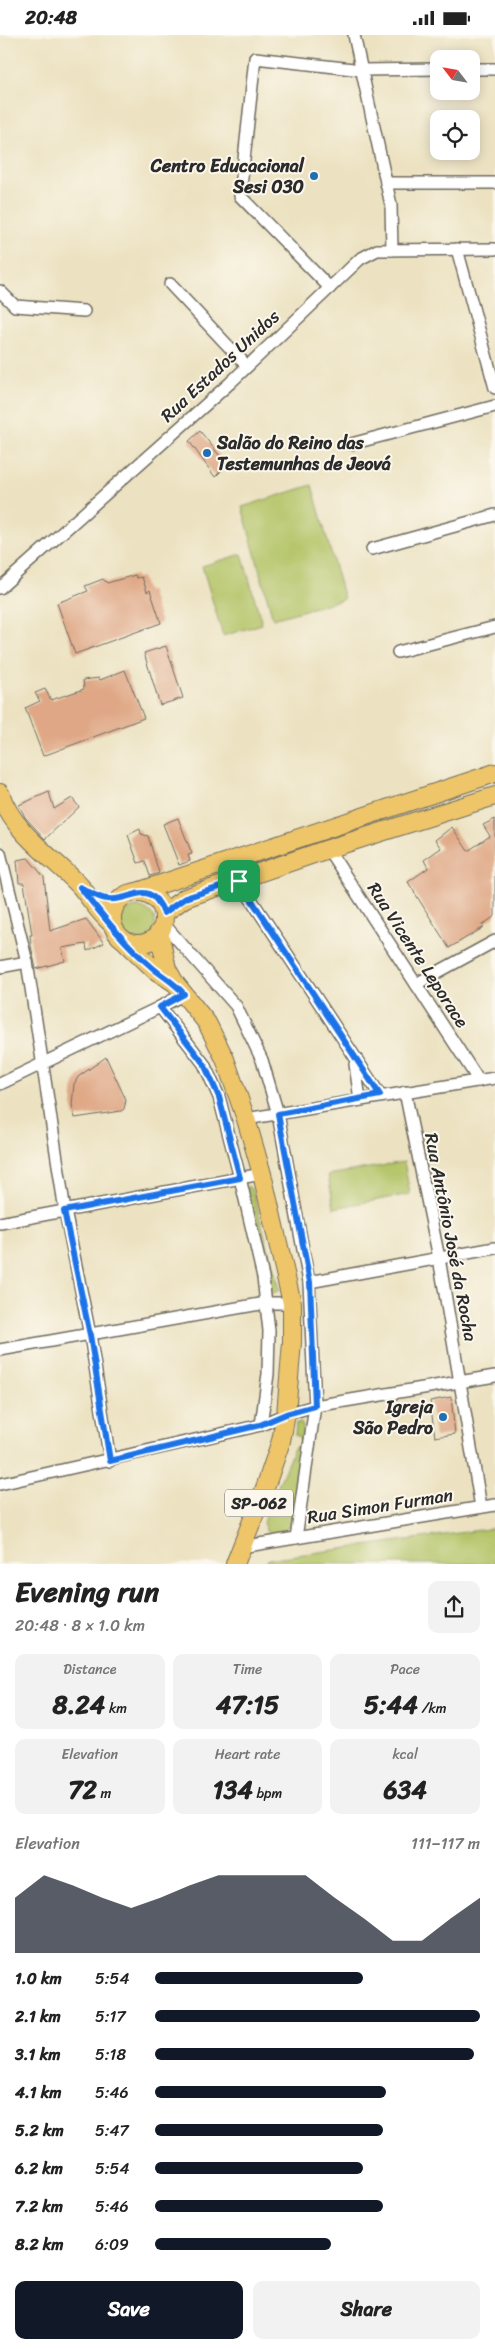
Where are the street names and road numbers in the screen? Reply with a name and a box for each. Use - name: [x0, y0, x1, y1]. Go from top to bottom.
- street label: Rua Estados Unidos: [153, 301, 288, 430]
- street label: Rua Vicente Leporace: [359, 876, 478, 1035]
- street label: Rua Antônio José da Rocha: [415, 1130, 487, 1344]
- street label: Rua Simon Furman: [305, 1479, 456, 1533]
- road number: SP-062: [225, 1490, 293, 1517]

